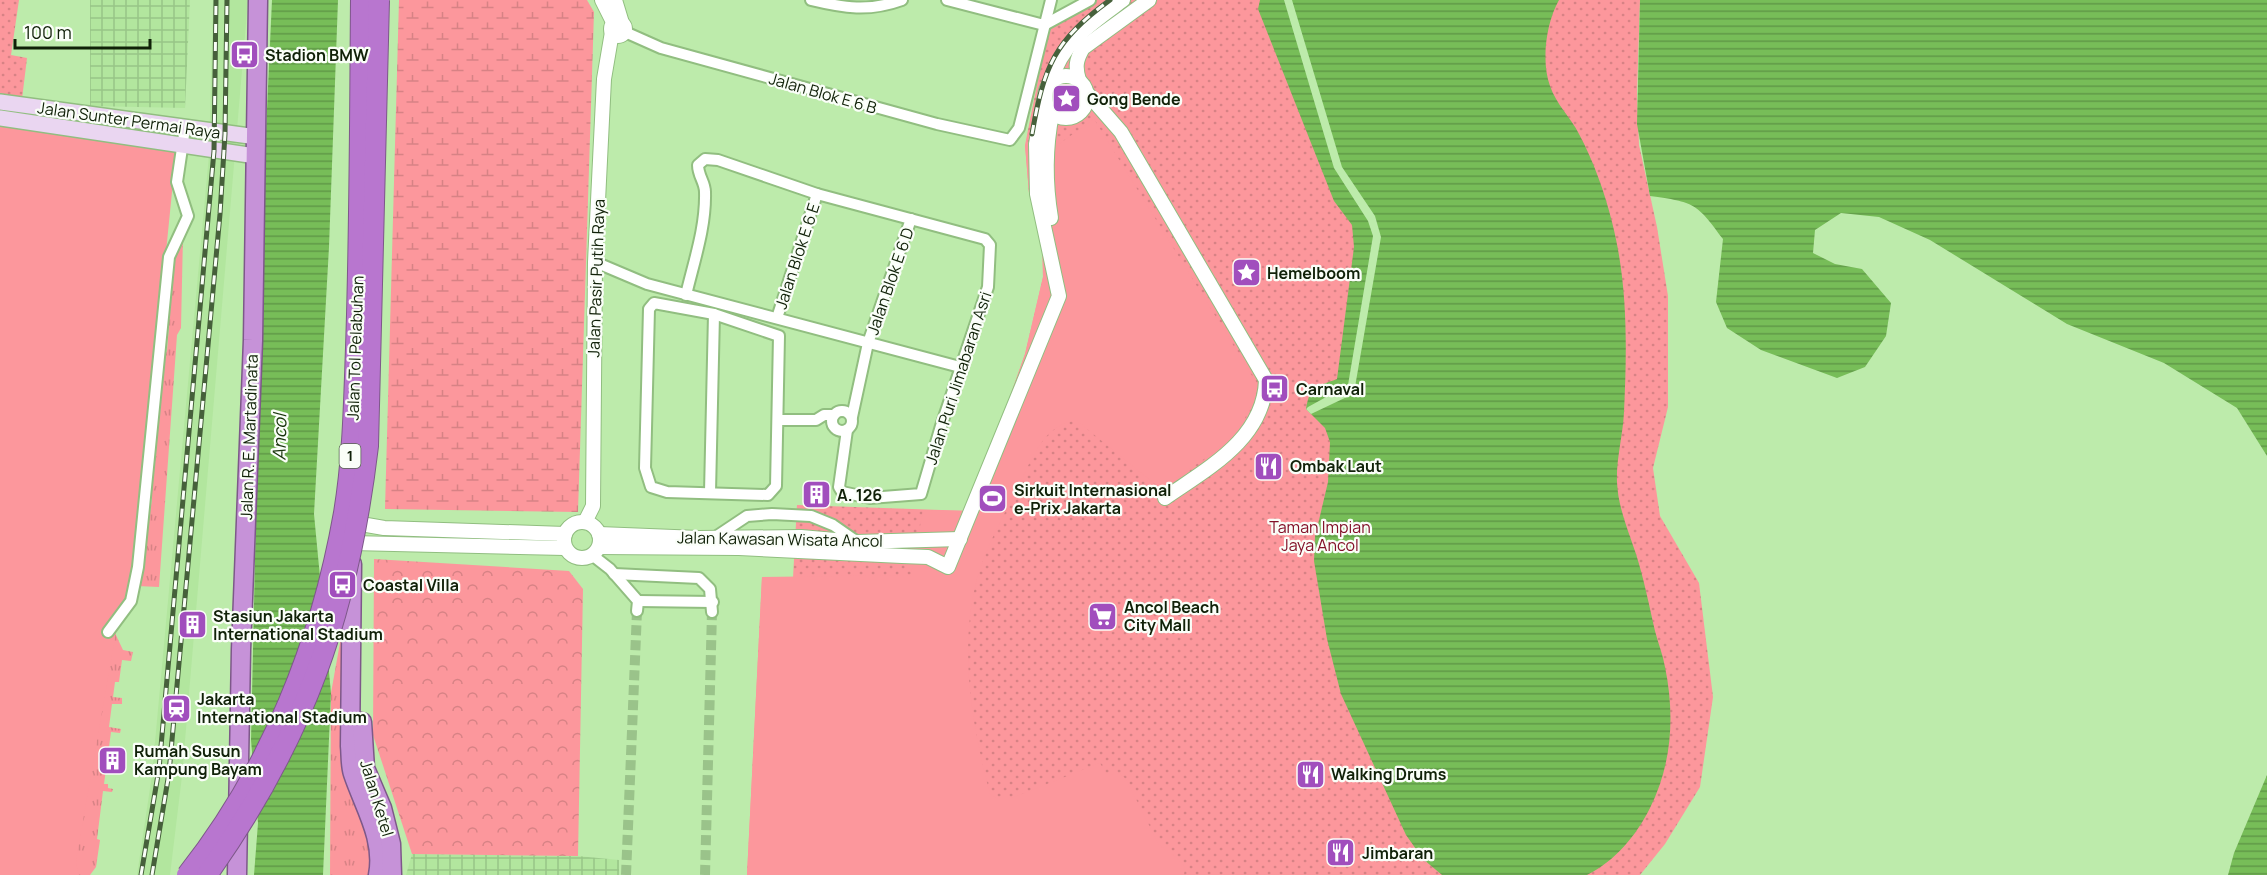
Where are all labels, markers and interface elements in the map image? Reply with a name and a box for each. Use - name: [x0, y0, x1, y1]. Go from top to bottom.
- scale bar: [15, 12, 150, 50]
- text: 100 m: [24, 20, 72, 44]
- bus stop icon: Stadion BMW: [228, 39, 260, 71]
- place label: Stadion BMW: [265, 44, 369, 66]
- street label: Jalan Blok E 6 B: [767, 67, 880, 119]
- place icon: Gong Bende: [1050, 83, 1082, 115]
- place label: Gong Bende: [1087, 88, 1181, 110]
- street label: Jalan Sunter Permai Raya: [36, 96, 222, 144]
- street label: Jalan Pasir Putih Raya: [582, 198, 610, 358]
- street label: Jalan Blok E 6 E: [769, 200, 825, 312]
- street label: Jalan Blok E 6 D: [861, 224, 919, 338]
- place icon: Hemelboom: [1230, 257, 1262, 289]
- place label: Hemelboom: [1267, 262, 1360, 284]
- street label: Jalan Tol Pelabuhan: [341, 275, 369, 421]
- street label: Jalan Puri Jimabaran Asri: [920, 289, 996, 467]
- street label: Jalan R. E. Martadinata: [235, 354, 263, 520]
- bus stop icon: Carnaval: [1259, 373, 1291, 405]
- place label: Carnaval: [1296, 378, 1364, 400]
- water label: Ancol: [267, 411, 291, 460]
- road number: 1: [340, 444, 360, 468]
- restaurant icon: Ombak Laut: [1253, 450, 1285, 482]
- place label: Ombak Laut: [1290, 455, 1382, 477]
- building icon: A. 126: [800, 479, 832, 511]
- place label: Sirkuit Internasional e-Prix Jakarta: [1014, 479, 1172, 519]
- sports icon: Sirkuit Internasional e-Prix Jakarta: [977, 483, 1009, 515]
- place label: A. 126: [837, 484, 882, 506]
- park label: Taman Impian Jaya Ancol: [1269, 516, 1371, 556]
- street label: Jalan Kawasan Wisata Ancol: [677, 526, 883, 552]
- bus stop icon: Coastal Villa: [326, 569, 358, 601]
- place label: Coastal Villa: [363, 574, 459, 596]
- place label: Ancol Beach City Mall: [1124, 596, 1219, 636]
- supermarket icon: Ancol Beach City Mall: [1087, 600, 1119, 632]
- place label: Stasiun Jakarta International Stadium: [213, 605, 383, 645]
- building icon: Stasiun Jakarta International Stadium: [176, 609, 208, 641]
- place label: Jakarta International Stadium: [197, 688, 367, 728]
- station icon: Jakarta International Stadium: [160, 692, 192, 724]
- place label: Rumah Susun Kampung Bayam: [134, 740, 262, 780]
- building icon: Rumah Susun Kampung Bayam: [97, 744, 129, 776]
- street label: Jalan Ketel: [355, 757, 399, 839]
- restaurant icon: Walking Drums: [1294, 758, 1326, 790]
- place label: Walking Drums: [1331, 763, 1447, 785]
- restaurant icon: Jimbaran: [1325, 837, 1357, 869]
- place label: Jimbaran: [1362, 842, 1433, 864]

